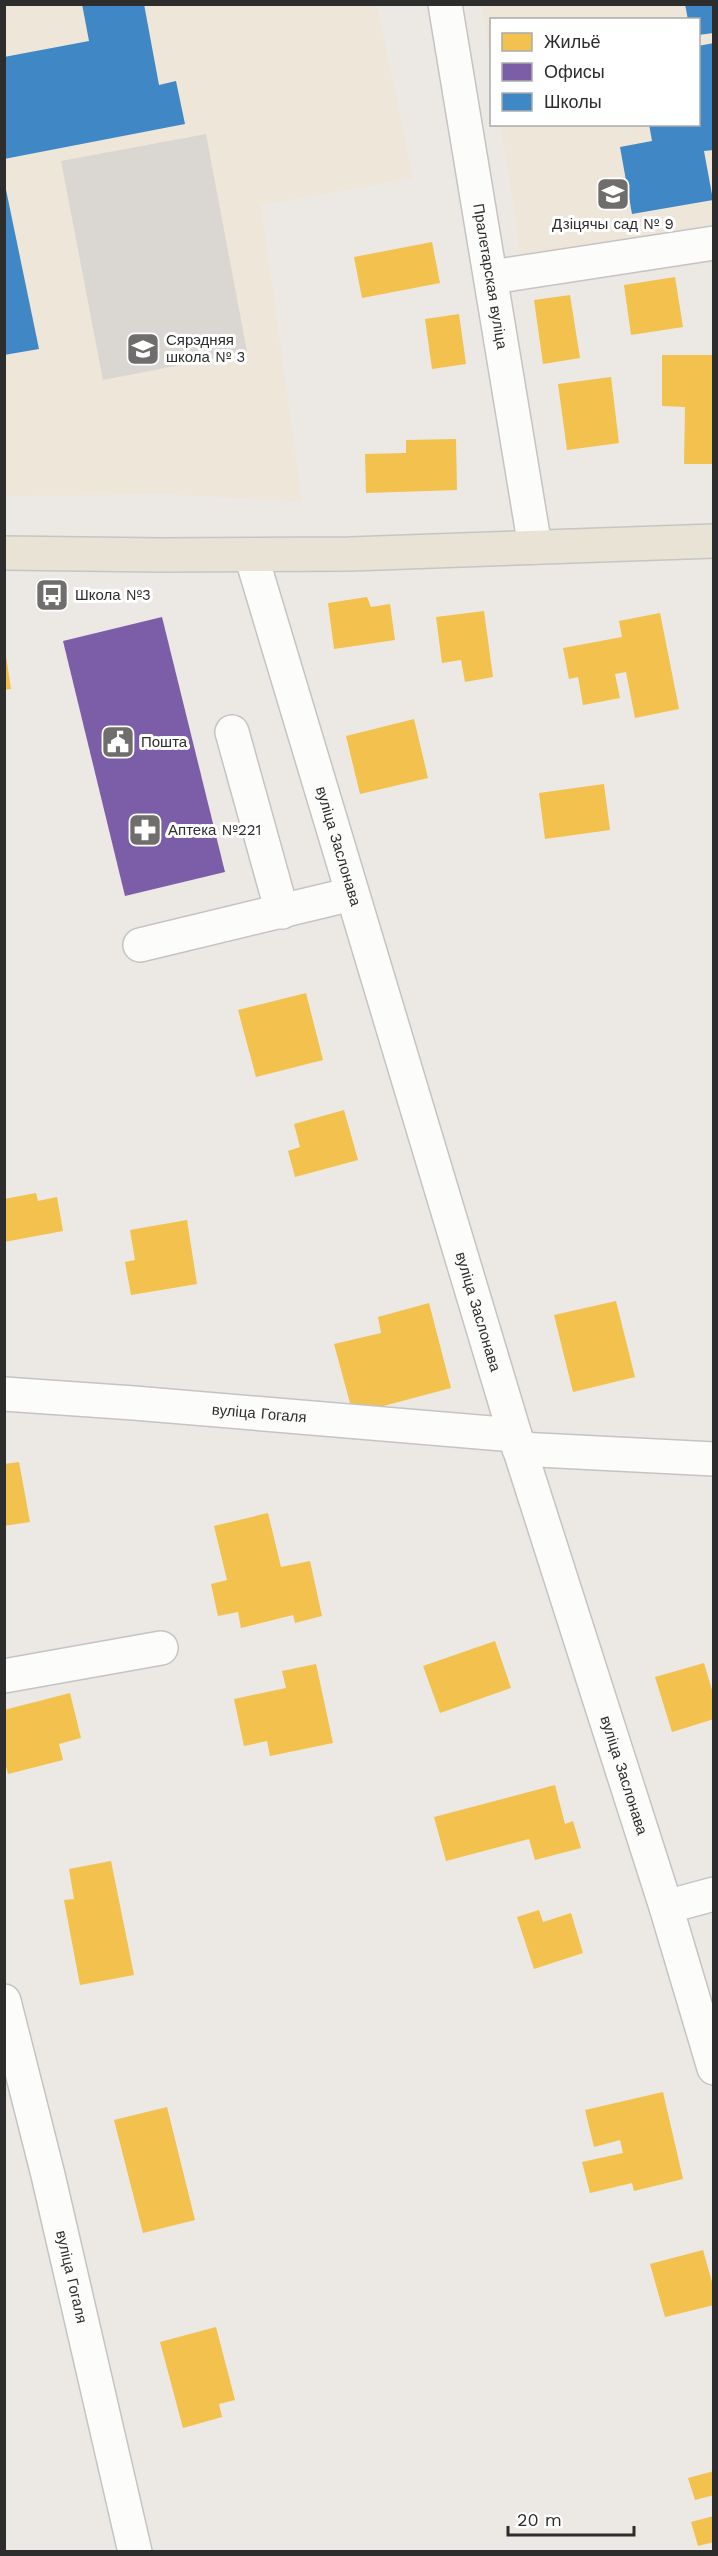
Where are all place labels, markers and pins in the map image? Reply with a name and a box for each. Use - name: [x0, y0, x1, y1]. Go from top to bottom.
- school or university icon: Дзіцячы сад № 9: [595, 176, 631, 212]
- place label: Дзіцячы сад № 9: [552, 215, 674, 233]
- school or university icon: Сярэдняя школа № 3: [125, 331, 161, 367]
- place label: Сярэдняя школа № 3: [166, 331, 245, 366]
- bus stop icon: Школа №3: [34, 577, 70, 613]
- place label: Школа №3: [75, 586, 151, 604]
- public building icon: Пошта: [100, 724, 136, 760]
- place label: Пошта: [141, 733, 188, 751]
- pharmacy icon: Аптека №221: [127, 812, 163, 848]
- place label: Аптека №221: [168, 821, 261, 839]

